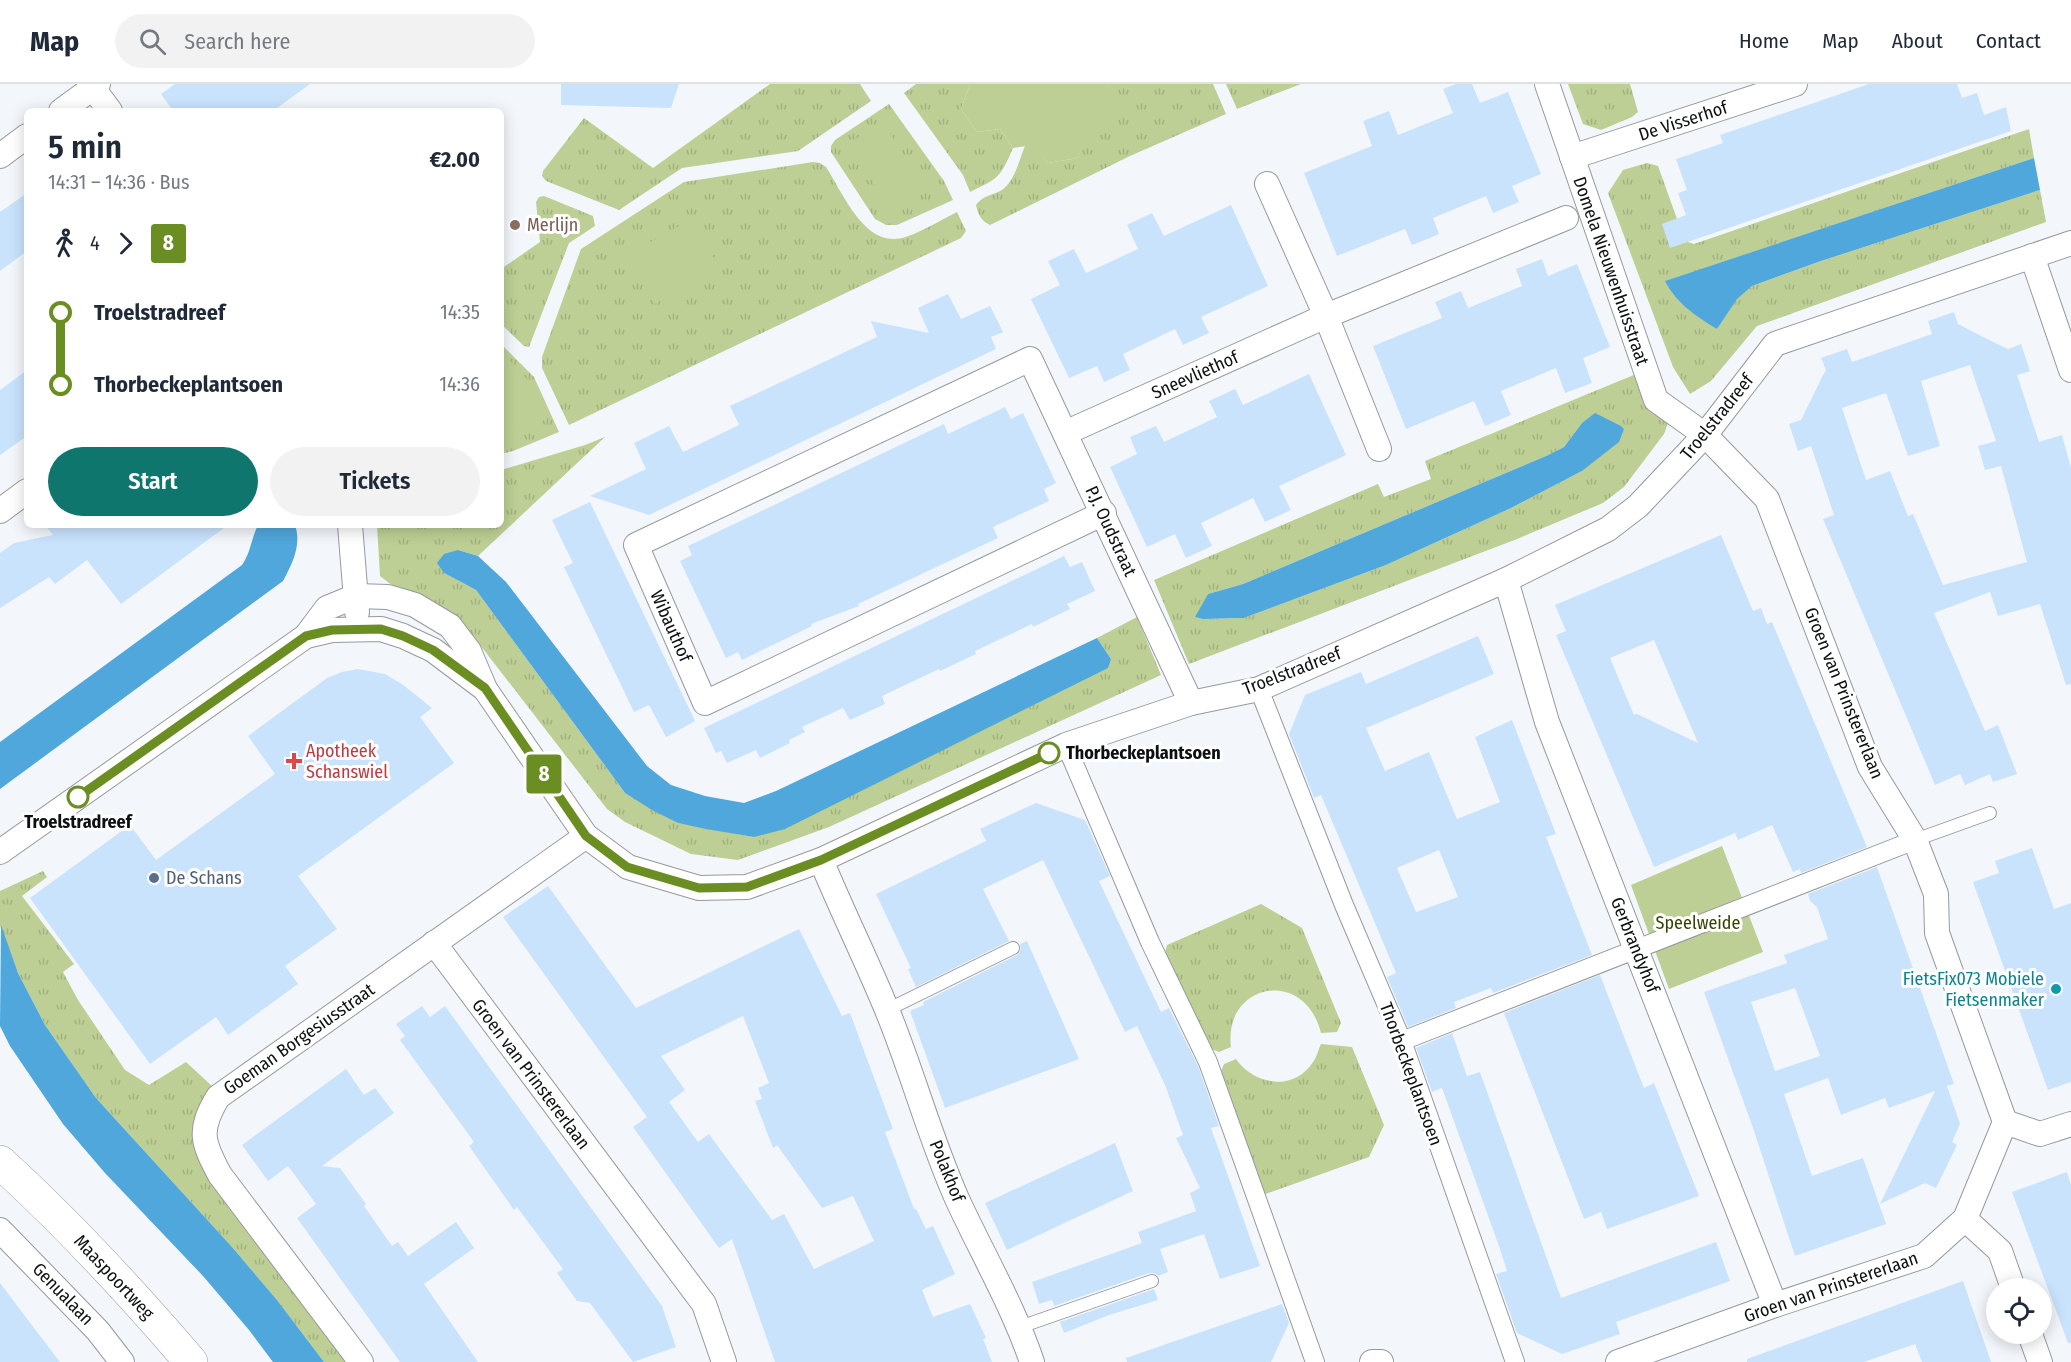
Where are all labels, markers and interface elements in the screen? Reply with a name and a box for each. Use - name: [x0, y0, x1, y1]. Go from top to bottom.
- search box: [115, 14, 535, 68]
- text: Map: [30, 25, 79, 58]
- icon: search: [136, 25, 169, 58]
- text: Search here: [184, 28, 290, 55]
- text: Home: [1739, 28, 1789, 54]
- text: Map: [1822, 28, 1859, 54]
- text: About: [1892, 28, 1943, 54]
- text: Contact: [1976, 28, 2041, 54]
- street label: De Visserhof: [1636, 96, 1732, 146]
- text: 5 min: [48, 127, 122, 167]
- text: €2.00: [429, 146, 480, 173]
- text: 14:31 – 14:36 · Bus: [48, 170, 190, 194]
- street label: Domela Nieuwenhuisstraat: [1568, 174, 1654, 368]
- place label: Merlijn: [527, 214, 578, 236]
- marker: Merlijn: [508, 218, 522, 232]
- icon: walk: [48, 227, 81, 260]
- icon: forward: [109, 227, 142, 260]
- text: 8: [163, 230, 174, 256]
- text: 4: [90, 231, 100, 255]
- text: Troelstradreef: [94, 299, 225, 326]
- text: 14:35: [440, 300, 480, 324]
- street label: Sneevliethof: [1148, 346, 1243, 404]
- street label: Troelstradreef: [1676, 369, 1759, 464]
- text: Thorbeckeplantsoen: [94, 371, 283, 398]
- text: 14:36: [439, 372, 480, 396]
- button: Start: [48, 447, 258, 516]
- button: Tickets: [270, 447, 480, 516]
- street label: P.J. Oudstraat: [1081, 482, 1142, 580]
- street label: Wibauthof: [645, 587, 697, 667]
- street label: Groen van Prinstererlaan: [1800, 604, 1888, 782]
- street label: Troelstradreef: [1240, 642, 1346, 700]
- place label: Apotheek Schanswiel: [306, 740, 388, 783]
- marker: Thorbeckeplantsoen: [1038, 742, 1060, 764]
- place label: Thorbeckeplantsoen: [1066, 742, 1221, 764]
- marker: Apotheek Schanswiel: [287, 754, 301, 768]
- line badge: 8: [524, 754, 564, 794]
- text: 8: [538, 761, 550, 787]
- marker: Troelstradreef: [67, 786, 89, 808]
- place label: Troelstradreef: [24, 811, 134, 833]
- place label: De Schans: [166, 867, 242, 889]
- marker: De Schans: [147, 871, 161, 885]
- street label: Gerbrandyhof: [1606, 894, 1665, 997]
- park label: Speelweide: [1656, 912, 1740, 934]
- place label: FietsFix073 Mobiele Fietsenmaker: [1903, 968, 2045, 1011]
- street label: Goeman Borgesiusstraat: [219, 978, 379, 1099]
- marker: FietsFix073 Mobiele Fietsenmaker: [2049, 982, 2063, 996]
- street label: Groen van Prinstererlaan: [467, 994, 595, 1154]
- street label: Thorbeckeplantsoen: [1375, 999, 1447, 1149]
- street label: Polakhof: [925, 1137, 970, 1206]
- street label: Maaspoortweg: [69, 1230, 159, 1324]
- street label: Groen van Prinstererlaan: [1741, 1247, 1921, 1327]
- street label: Genualaan: [28, 1258, 98, 1330]
- map controls: [1986, 1278, 2052, 1344]
- button: locate: [1986, 1278, 2052, 1344]

